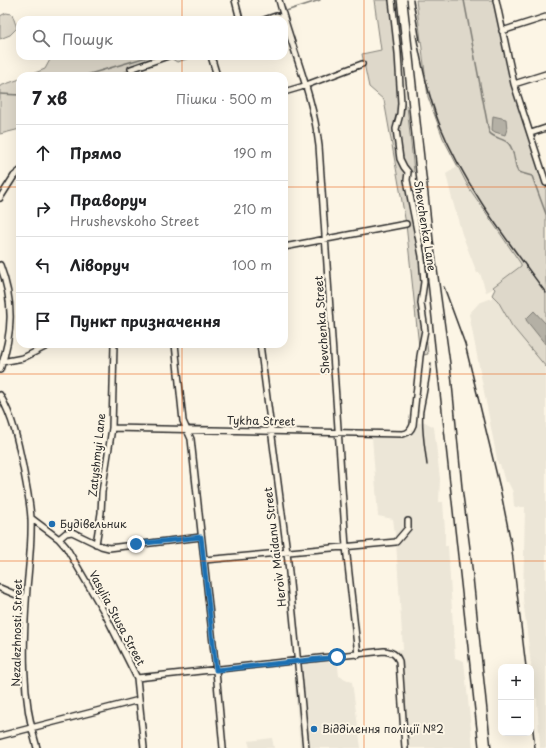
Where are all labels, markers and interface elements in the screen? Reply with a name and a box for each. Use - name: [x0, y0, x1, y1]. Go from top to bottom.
- search box: [16, 16, 288, 60]
- icon: search: [30, 27, 52, 49]
- text: Пошук: [62, 27, 113, 50]
- text: 7 хв: [32, 85, 67, 111]
- text: Пішки · 500 m: [176, 89, 272, 108]
- text: Прямо: [70, 141, 121, 164]
- icon: ahead: [32, 142, 54, 164]
- text: 190 m: [233, 143, 272, 162]
- street label: Shevchenka Lane: [410, 179, 441, 272]
- text: Праворуч: [70, 188, 147, 211]
- icon: right: [32, 198, 54, 220]
- text: 210 m: [233, 199, 272, 218]
- text: Hrushevskoho Street: [70, 211, 199, 230]
- text: Ліворуч: [70, 253, 130, 276]
- icon: left: [32, 254, 54, 276]
- text: 100 m: [232, 255, 272, 274]
- street label: Shevchenka Street: [310, 275, 333, 375]
- text: Пункт призначення: [70, 309, 221, 332]
- icon: arrive: [32, 310, 54, 332]
- street label: Tykha Street: [227, 411, 296, 430]
- street label: Zatyshmyi Lane: [84, 412, 109, 498]
- street label: Heroiv Maidanu Street: [259, 486, 290, 608]
- place label: Будівельник: [60, 515, 127, 532]
- marker: Будівельник: [47, 519, 57, 529]
- route end: [127, 535, 145, 553]
- street label: Vasylia Stusa Street: [85, 567, 150, 669]
- street label: Nezalezhnosti Street: [7, 578, 26, 687]
- route start: [328, 648, 346, 666]
- map controls: [498, 664, 534, 736]
- button: +: [498, 664, 534, 700]
- button: −: [498, 700, 534, 736]
- place label: Відділення поліції №2: [322, 720, 444, 737]
- marker: Відділення поліції №2: [309, 724, 319, 734]

